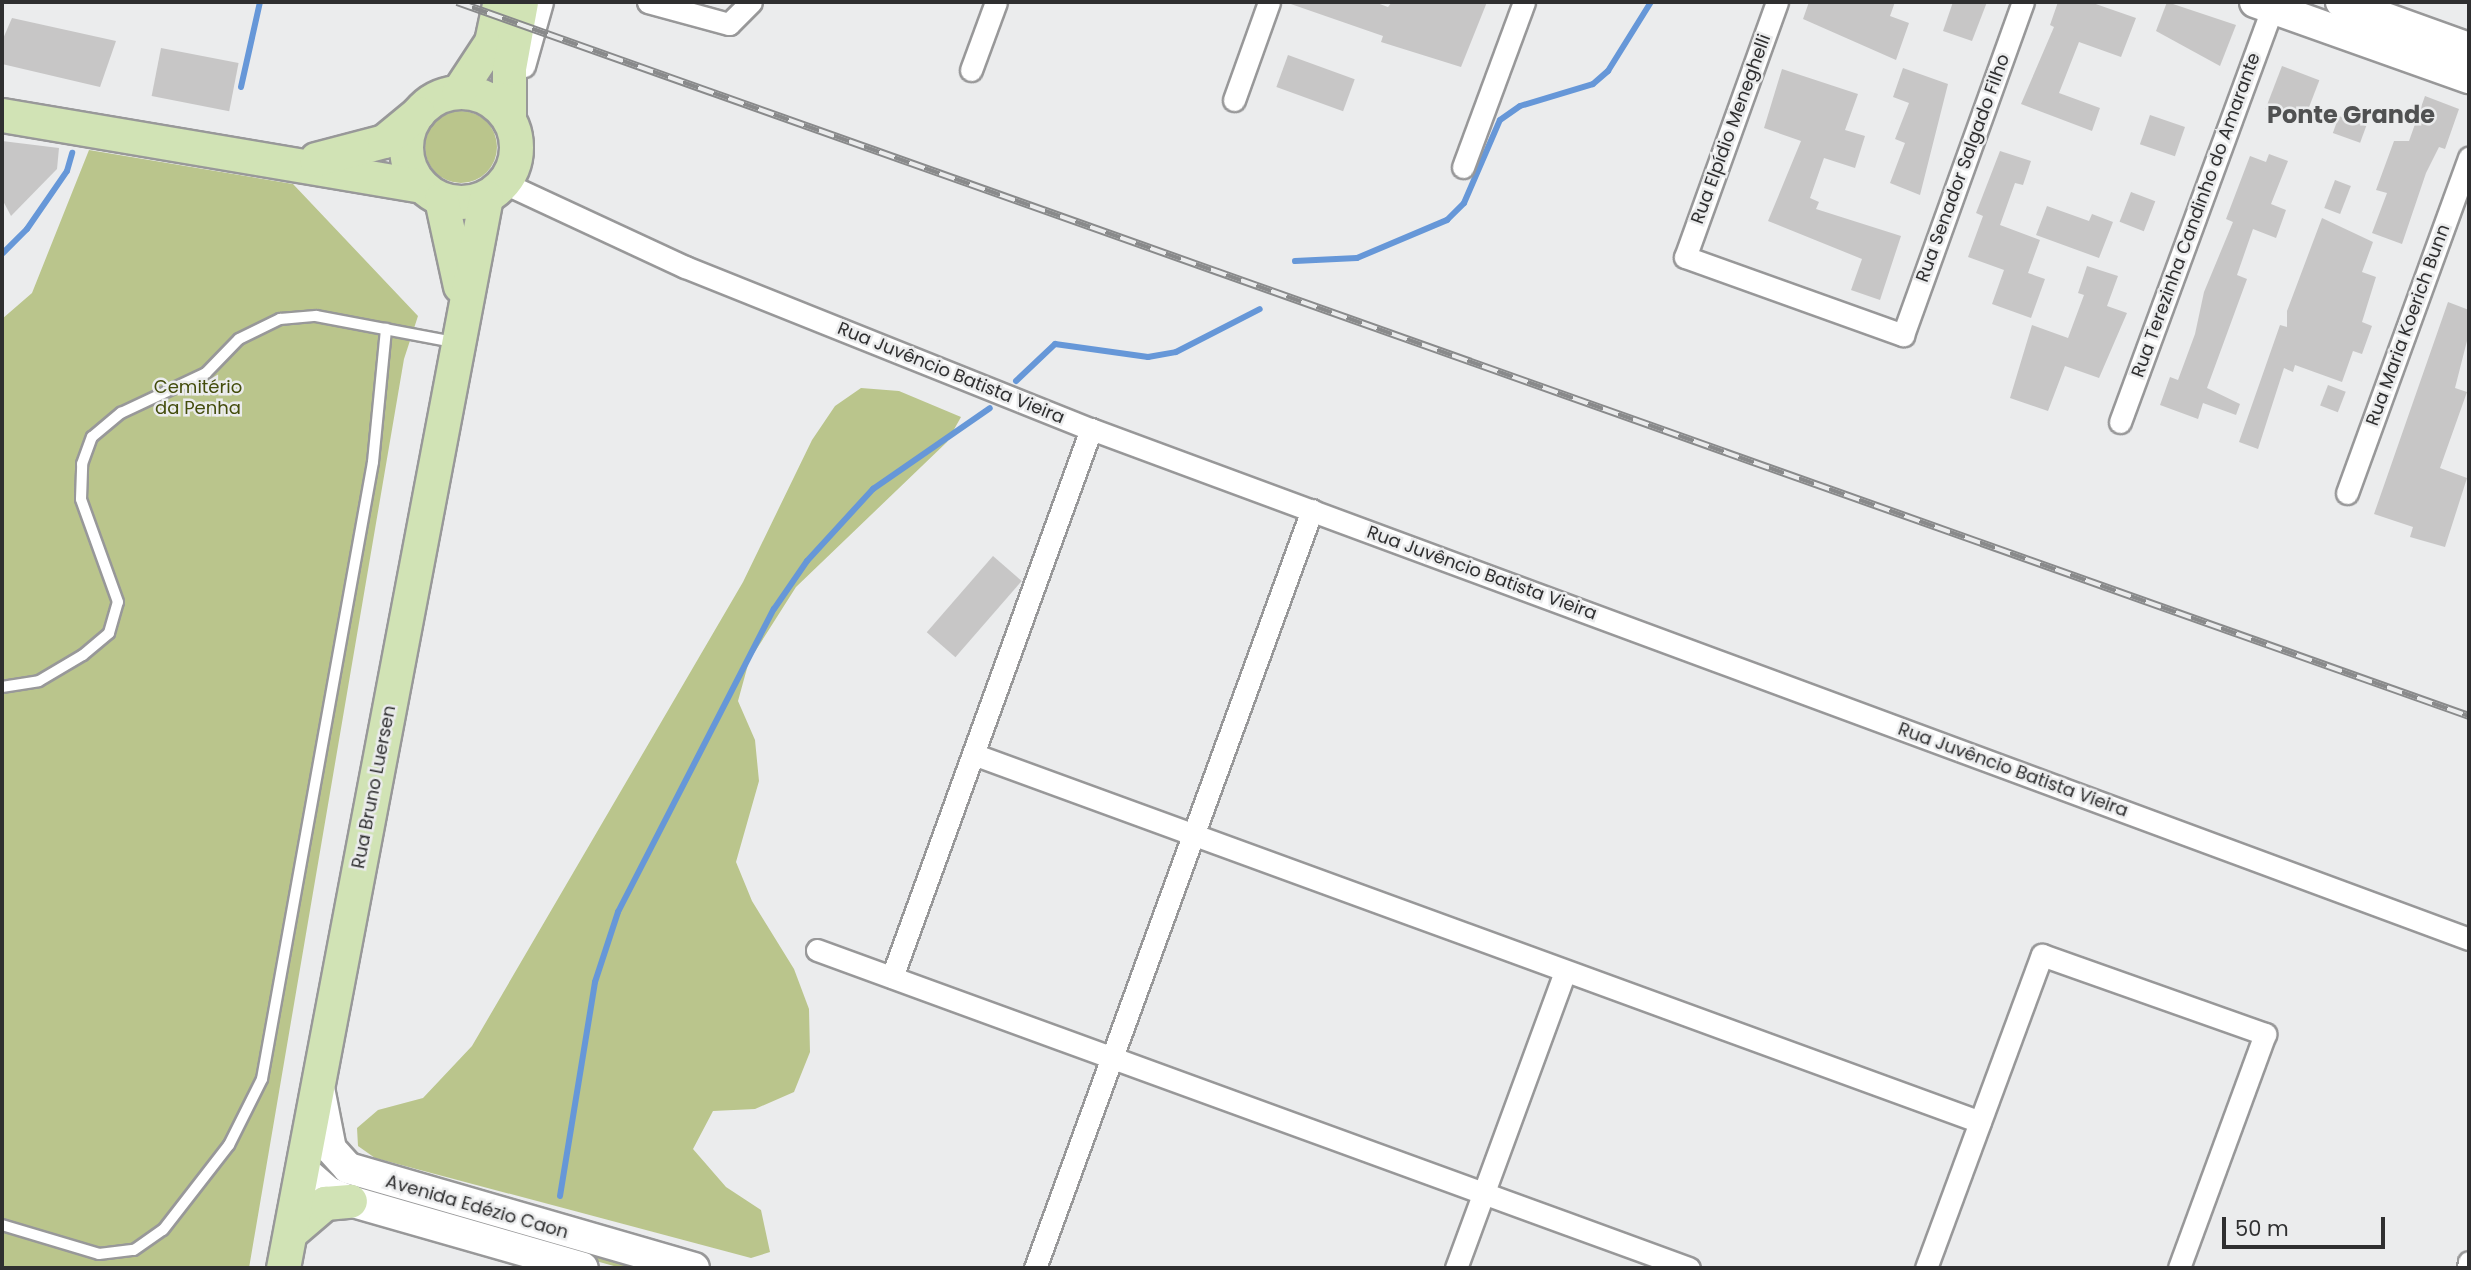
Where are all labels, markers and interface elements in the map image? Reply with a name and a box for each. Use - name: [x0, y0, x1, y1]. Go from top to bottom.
- street label: Rua Elpídio Meneghelli: [1687, 31, 1775, 227]
- street label: Rua Terezinha Candinho do Amarante: [2127, 50, 2265, 380]
- street label: Rua Senador Salgado Filho: [1912, 51, 2014, 285]
- district label: Ponte Grande: [2267, 101, 2435, 129]
- street label: Rua Maria Koerich Bunn: [2361, 221, 2455, 429]
- street label: Rua Juvêncio Batista Vieira: [834, 317, 1068, 429]
- park label: Cemitério da Penha: [154, 377, 242, 420]
- street label: Rua Juvêncio Batista Vieira: [1364, 521, 1600, 625]
- street label: Rua Bruno Luersen: [348, 704, 400, 870]
- street label: Rua Juvêncio Batista Vieira: [1895, 718, 2131, 822]
- street label: Avenida Edézio Caon: [383, 1171, 571, 1243]
- scale bar: [2226, 1204, 2389, 1248]
- text: 50 m: [2235, 1214, 2289, 1243]

